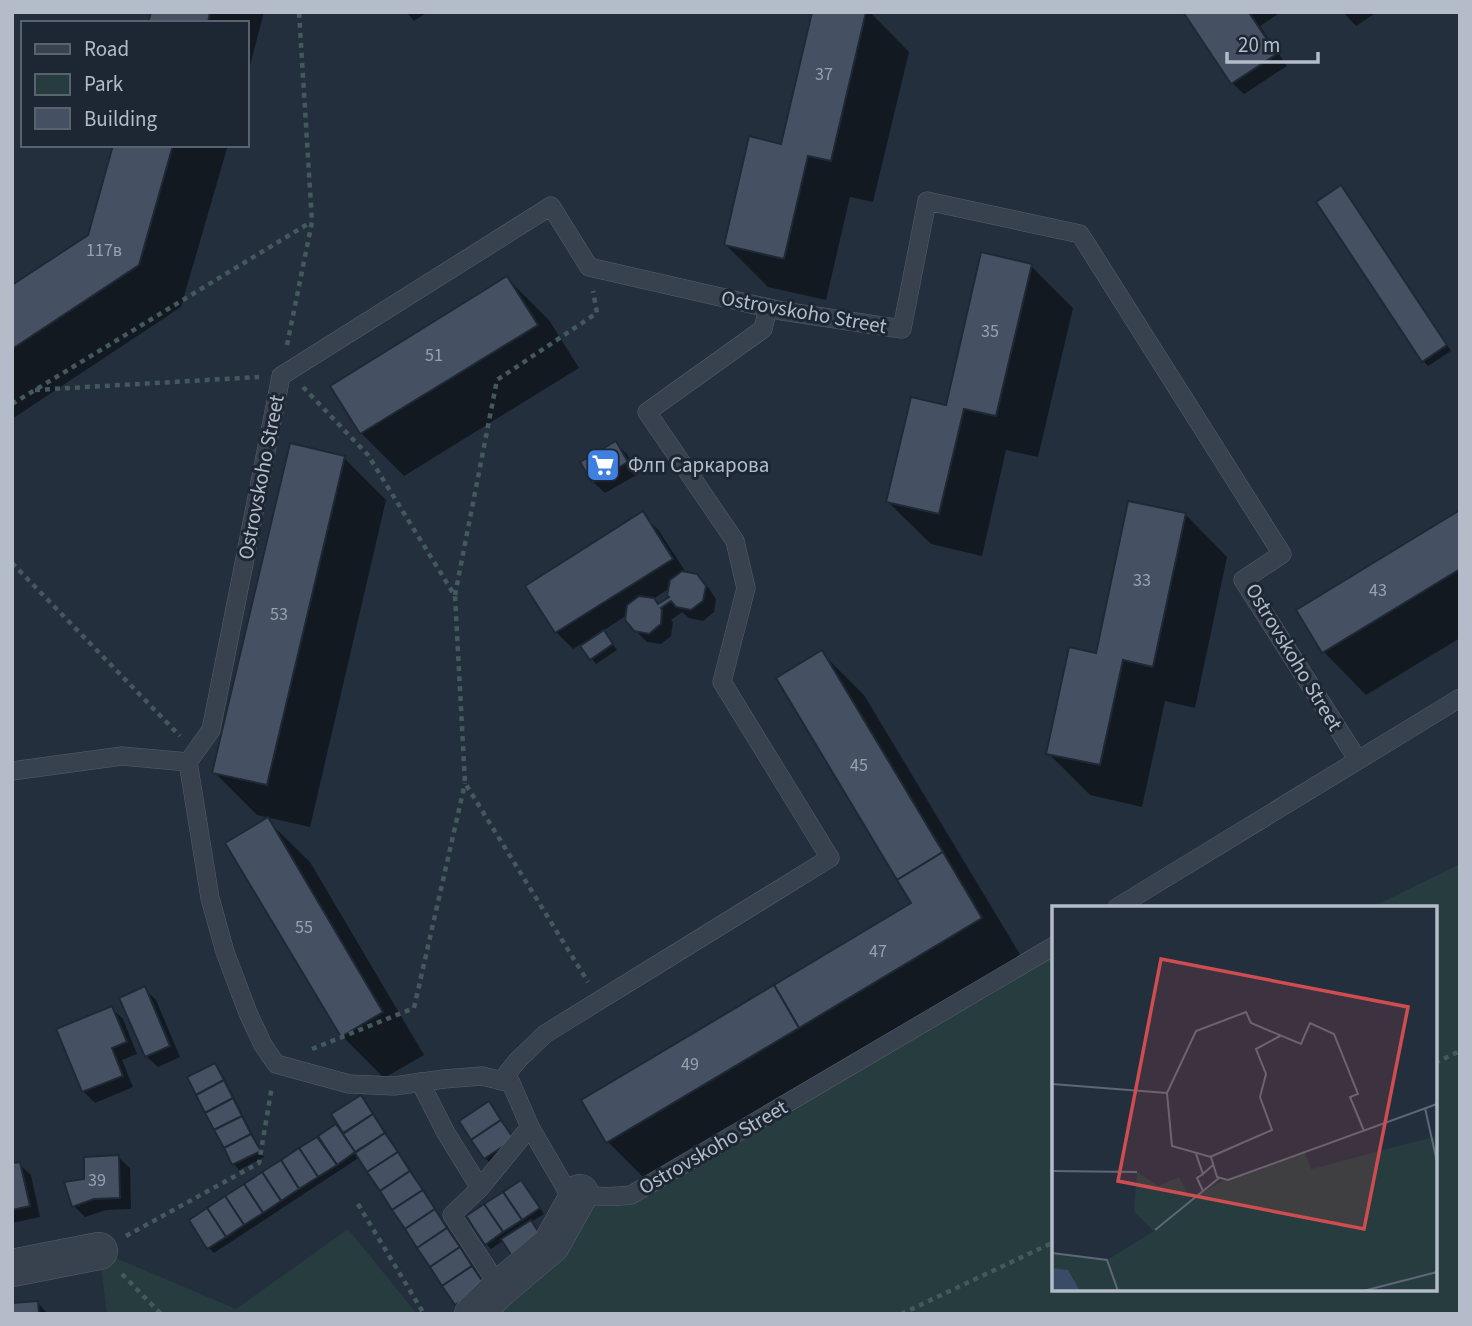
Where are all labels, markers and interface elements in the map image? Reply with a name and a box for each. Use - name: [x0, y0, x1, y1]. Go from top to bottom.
- legend: [21, 21, 248, 147]
- scale bar: [1227, 21, 1318, 65]
- text: 20 m: [1238, 30, 1280, 60]
- text: Road: [84, 34, 129, 64]
- house number: 37: [815, 62, 833, 87]
- text: Park: [84, 69, 124, 99]
- text: Building: [84, 104, 158, 134]
- house number: 117в: [86, 238, 122, 263]
- street label: Ostrovskoho Street: [719, 283, 889, 341]
- house number: 35: [981, 319, 999, 344]
- house number: 51: [425, 343, 443, 368]
- street label: Ostrovskoho Street: [230, 392, 292, 562]
- supermarket icon: Флп Саркарова: [584, 446, 622, 484]
- place label: Флп Саркарова: [628, 450, 769, 480]
- house number: 33: [1133, 568, 1151, 593]
- street label: Ostrovskoho Street: [1238, 578, 1350, 736]
- house number: 43: [1369, 578, 1387, 603]
- house number: 53: [270, 602, 288, 627]
- house number: 45: [850, 753, 868, 778]
- inset map: [1052, 906, 1437, 1291]
- house number: 55: [295, 915, 313, 940]
- house number: 47: [869, 939, 887, 964]
- house number: 49: [681, 1052, 699, 1077]
- street label: Ostrovskoho Street: [633, 1092, 793, 1202]
- house number: 39: [88, 1168, 106, 1193]

